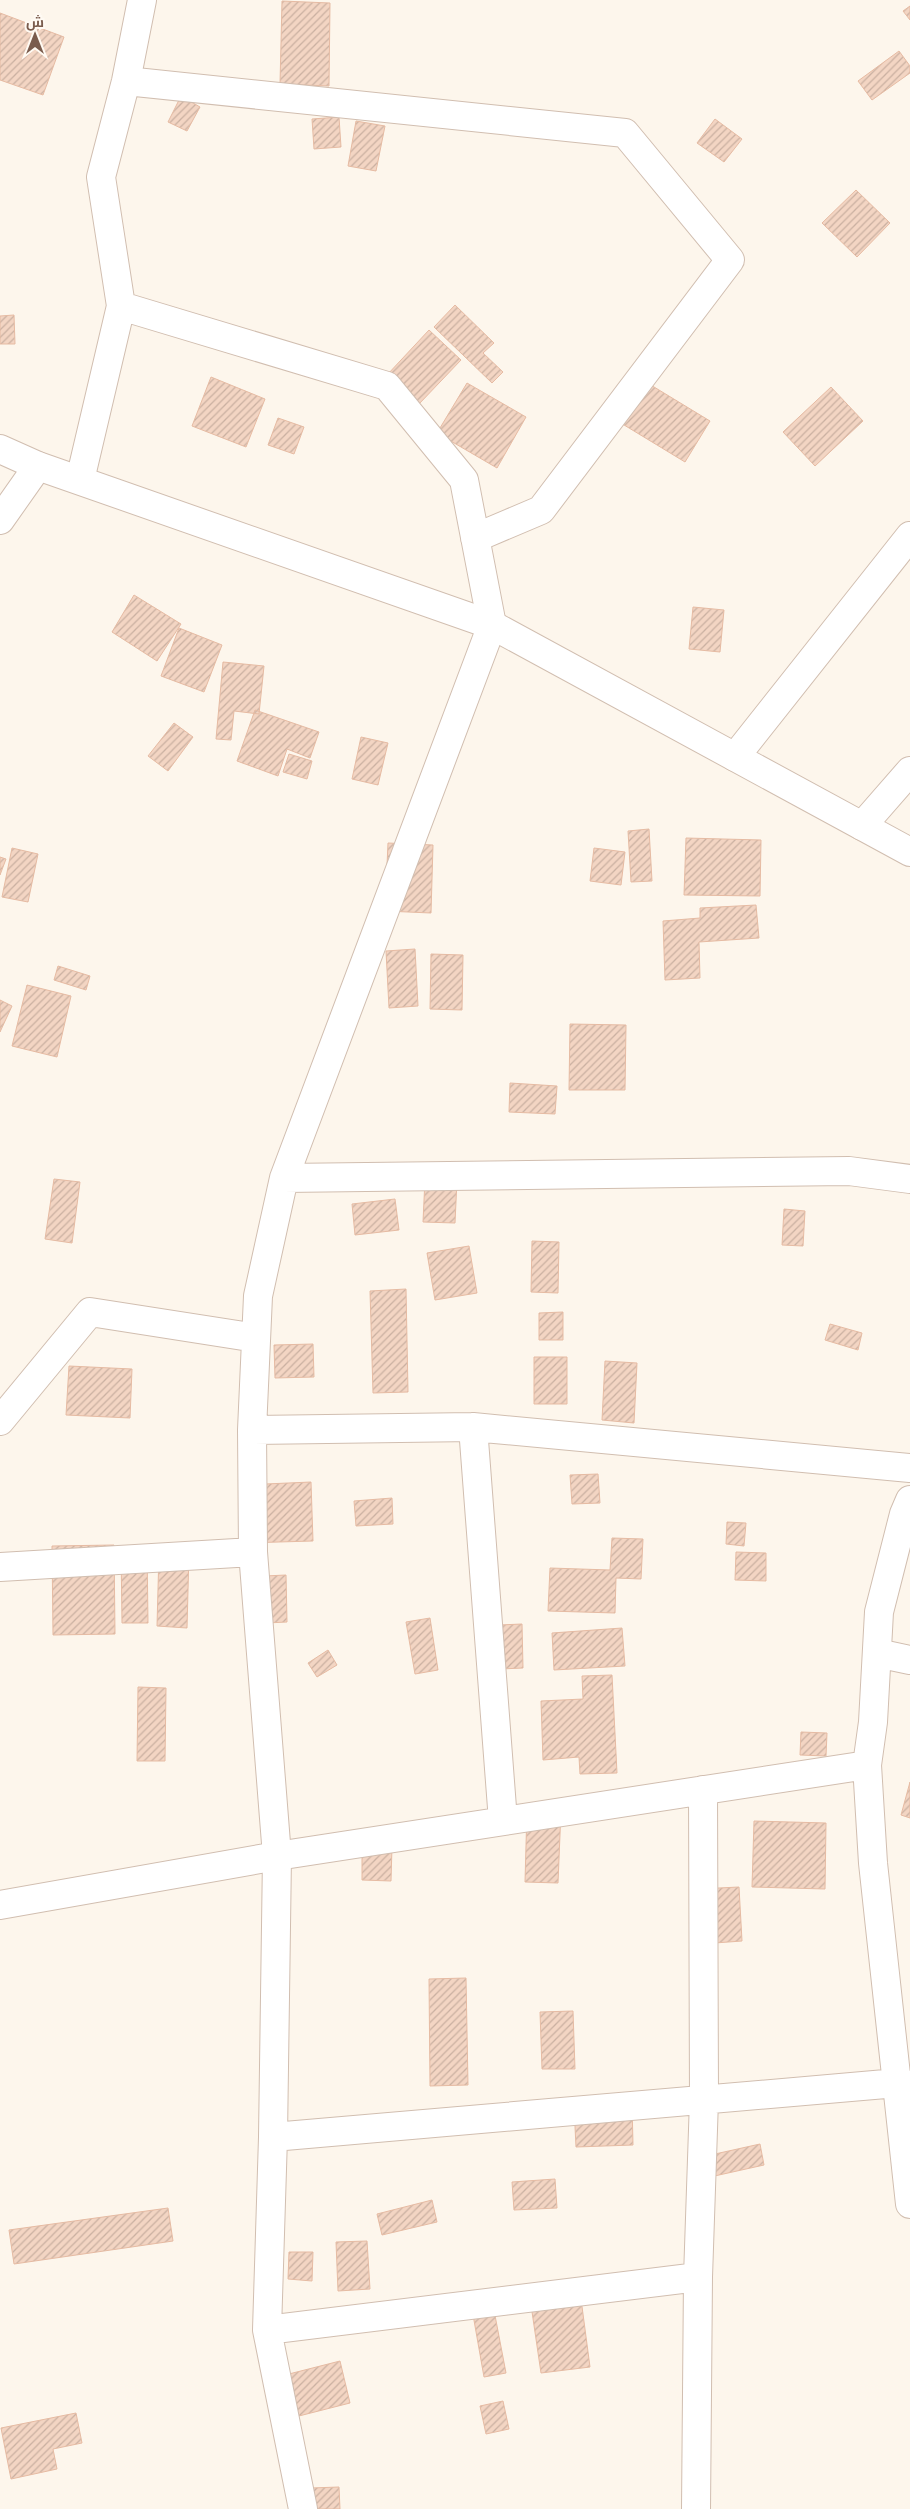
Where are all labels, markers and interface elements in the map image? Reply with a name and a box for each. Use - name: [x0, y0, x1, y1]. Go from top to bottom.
- north arrow: [10, 10, 60, 60]
- text: ش: [26, 13, 44, 31]

